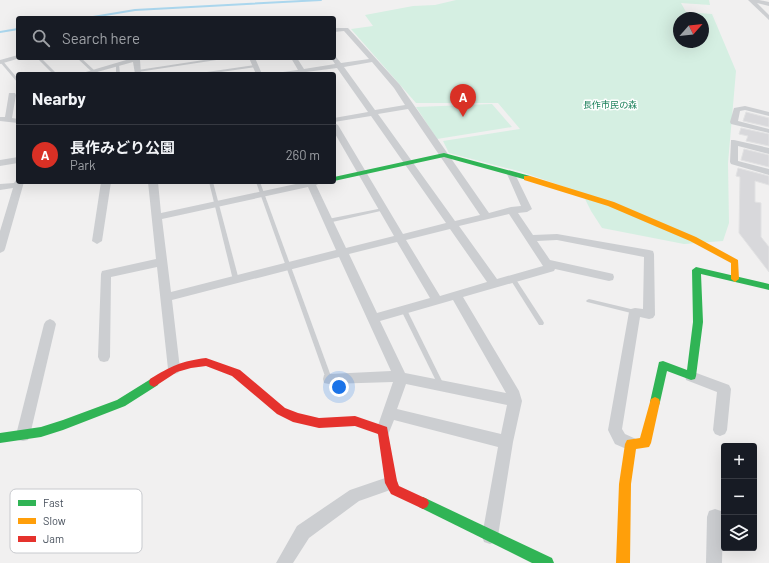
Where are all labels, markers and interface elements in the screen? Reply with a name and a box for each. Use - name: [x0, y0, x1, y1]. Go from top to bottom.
- north arrow: [673, 12, 709, 48]
- search box: [16, 16, 336, 60]
- icon: search: [30, 27, 52, 49]
- text: Search here: [62, 29, 140, 47]
- pin: A: [450, 84, 476, 117]
- text: Nearby: [32, 88, 86, 108]
- park label: 長作市民の森: [583, 99, 637, 110]
- text: 長作みどり公園: [70, 138, 175, 156]
- text: A: [41, 147, 49, 163]
- text: 260 m: [286, 147, 320, 163]
- text: Park: [70, 157, 96, 173]
- your location: [329, 377, 349, 397]
- map controls: [721, 443, 757, 551]
- button: +: [721, 443, 757, 479]
- button: −: [721, 479, 757, 515]
- legend: [10, 489, 142, 553]
- text: Fast: [43, 496, 64, 509]
- text: Slow: [43, 514, 66, 527]
- button: layers: [721, 515, 757, 551]
- text: Jam: [43, 532, 64, 545]

